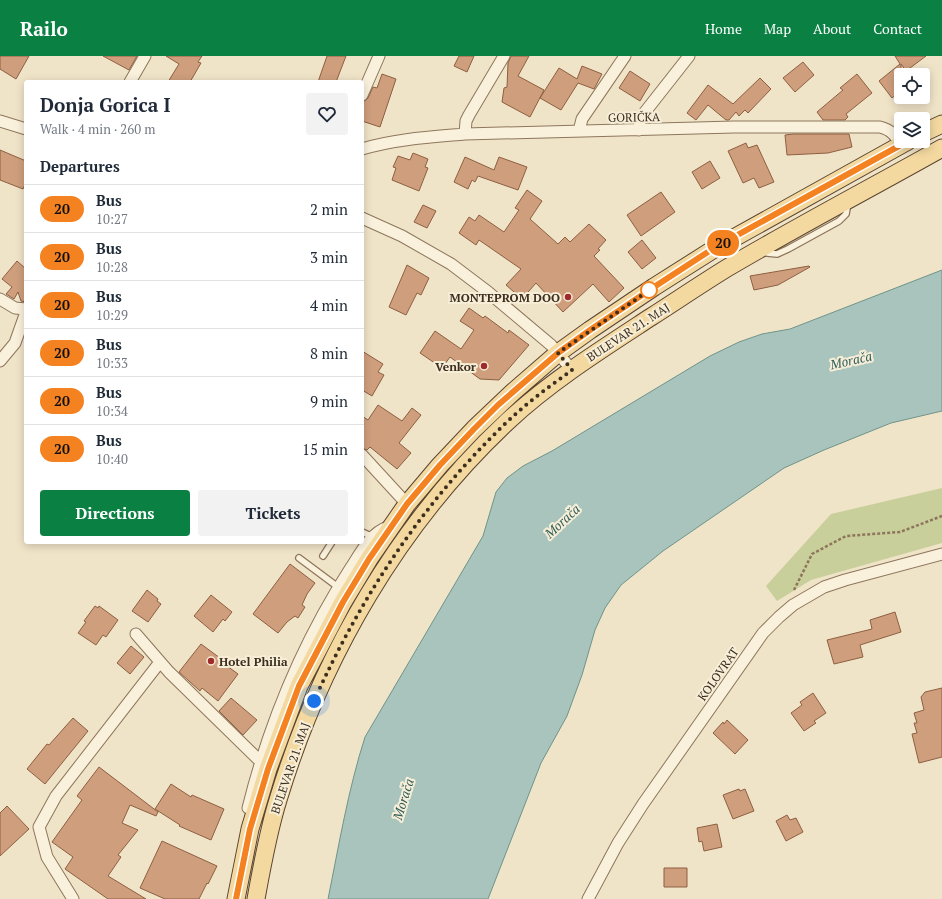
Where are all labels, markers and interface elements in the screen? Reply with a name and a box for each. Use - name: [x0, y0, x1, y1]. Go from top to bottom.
- text: Railo: [20, 16, 68, 41]
- text: Home: [705, 19, 742, 38]
- text: Map: [764, 19, 791, 38]
- text: About: [813, 19, 851, 38]
- text: Contact: [873, 19, 922, 38]
- map controls: [894, 68, 930, 148]
- button: locate: [894, 68, 930, 104]
- text: Donja Gorica I: [40, 92, 171, 117]
- button: heart: [306, 93, 348, 135]
- street label: GORIČKA: [608, 109, 661, 125]
- button: layers: [894, 112, 930, 148]
- text: Walk · 4 min · 260 m: [40, 120, 155, 138]
- text: Departures: [40, 156, 120, 176]
- text: Bus: [96, 190, 122, 210]
- text: 20: [54, 199, 70, 218]
- text: 2 min: [310, 199, 348, 219]
- text: 10:27: [96, 210, 128, 228]
- line badge: 20: [705, 230, 741, 256]
- text: 20: [715, 233, 731, 252]
- text: Bus: [96, 238, 122, 258]
- text: 20: [54, 247, 70, 266]
- text: 3 min: [310, 247, 348, 267]
- text: 10:28: [96, 258, 128, 276]
- unlabelled marker: [640, 281, 658, 299]
- text: Bus: [96, 286, 122, 306]
- place label: MONTEPROM DOO: [449, 290, 560, 305]
- marker: MONTEPROM DOO: [563, 292, 573, 302]
- text: 20: [54, 295, 70, 314]
- text: 4 min: [310, 295, 348, 315]
- street label: BULEVAR 21. MAJ: [584, 300, 672, 364]
- text: 10:29: [96, 306, 128, 324]
- text: Bus: [96, 334, 122, 354]
- text: 20: [54, 343, 70, 362]
- text: 8 min: [310, 343, 348, 363]
- water label: Morača: [827, 346, 874, 374]
- text: 10:33: [96, 354, 128, 372]
- place label: Venkor: [435, 359, 477, 374]
- marker: Venkor: [479, 361, 489, 371]
- text: Bus: [96, 382, 122, 402]
- text: 20: [54, 391, 70, 410]
- text: 9 min: [310, 391, 348, 411]
- text: 10:34: [96, 402, 128, 420]
- text: Bus: [96, 430, 122, 450]
- text: 20: [54, 439, 70, 458]
- text: 15 min: [302, 439, 348, 459]
- text: 10:40: [96, 450, 128, 468]
- button: Directions: [40, 490, 190, 536]
- button: Tickets: [198, 490, 348, 536]
- water label: Morača: [540, 500, 584, 543]
- street label: KOLOVRAT: [694, 644, 742, 703]
- place label: Hotel Philia: [219, 654, 288, 669]
- marker: Hotel Philia: [206, 656, 216, 666]
- your location: [304, 691, 324, 711]
- street label: BULEVAR 21. MAJ: [267, 720, 313, 816]
- water label: Morača: [388, 776, 418, 823]

